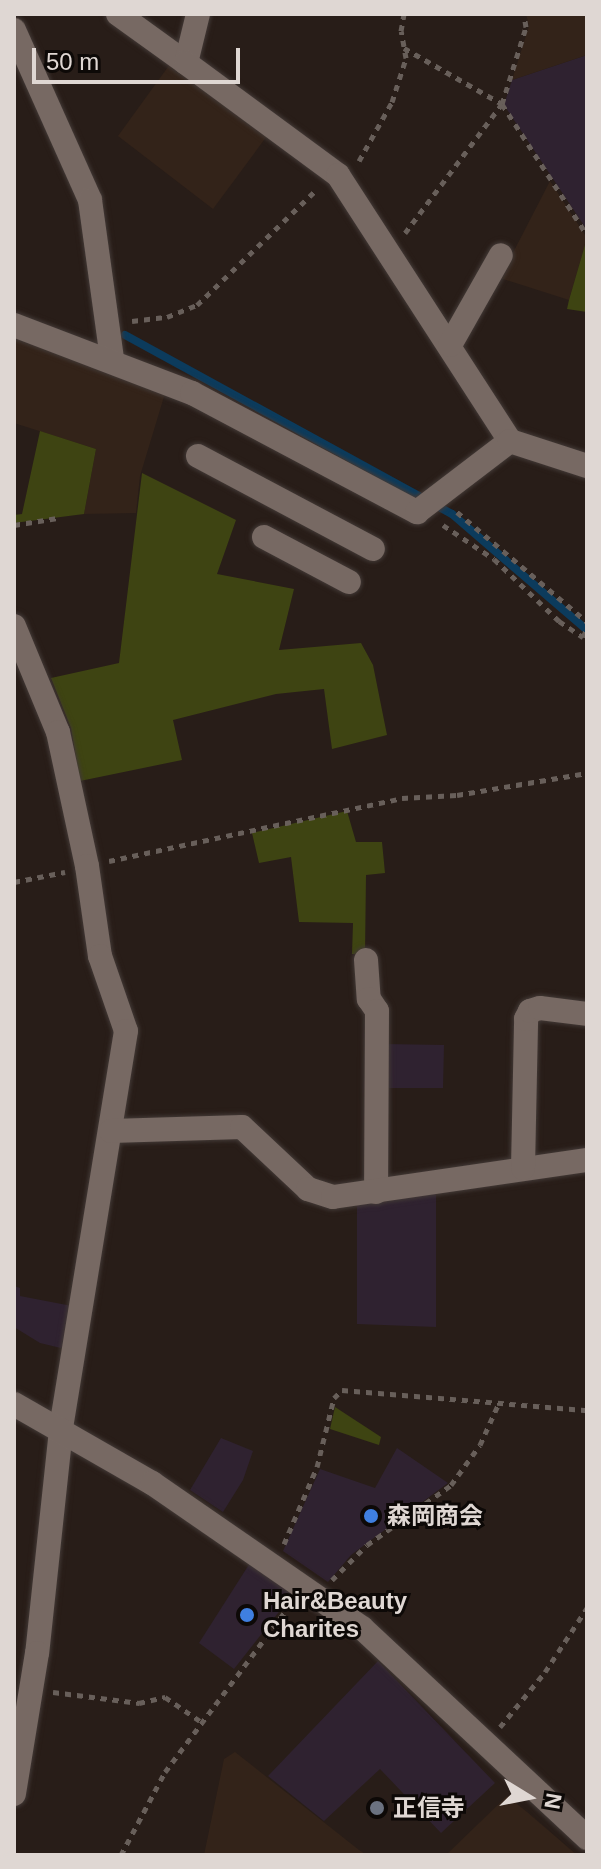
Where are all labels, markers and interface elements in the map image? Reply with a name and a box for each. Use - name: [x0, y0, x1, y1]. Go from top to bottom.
- scale bar: [36, 32, 244, 82]
- text: 50 m: [46, 48, 99, 75]
- place label: 森岡商会: [387, 1502, 483, 1530]
- marker: 森岡商会: [362, 1507, 380, 1525]
- place label: Hair&Beauty Charites: [263, 1587, 407, 1643]
- marker: Hair&Beauty Charites: [238, 1606, 256, 1624]
- north arrow: [489, 1757, 569, 1837]
- text: N: [539, 1791, 567, 1811]
- place label: 正信寺: [393, 1794, 465, 1822]
- marker: 正信寺: [368, 1799, 386, 1817]

